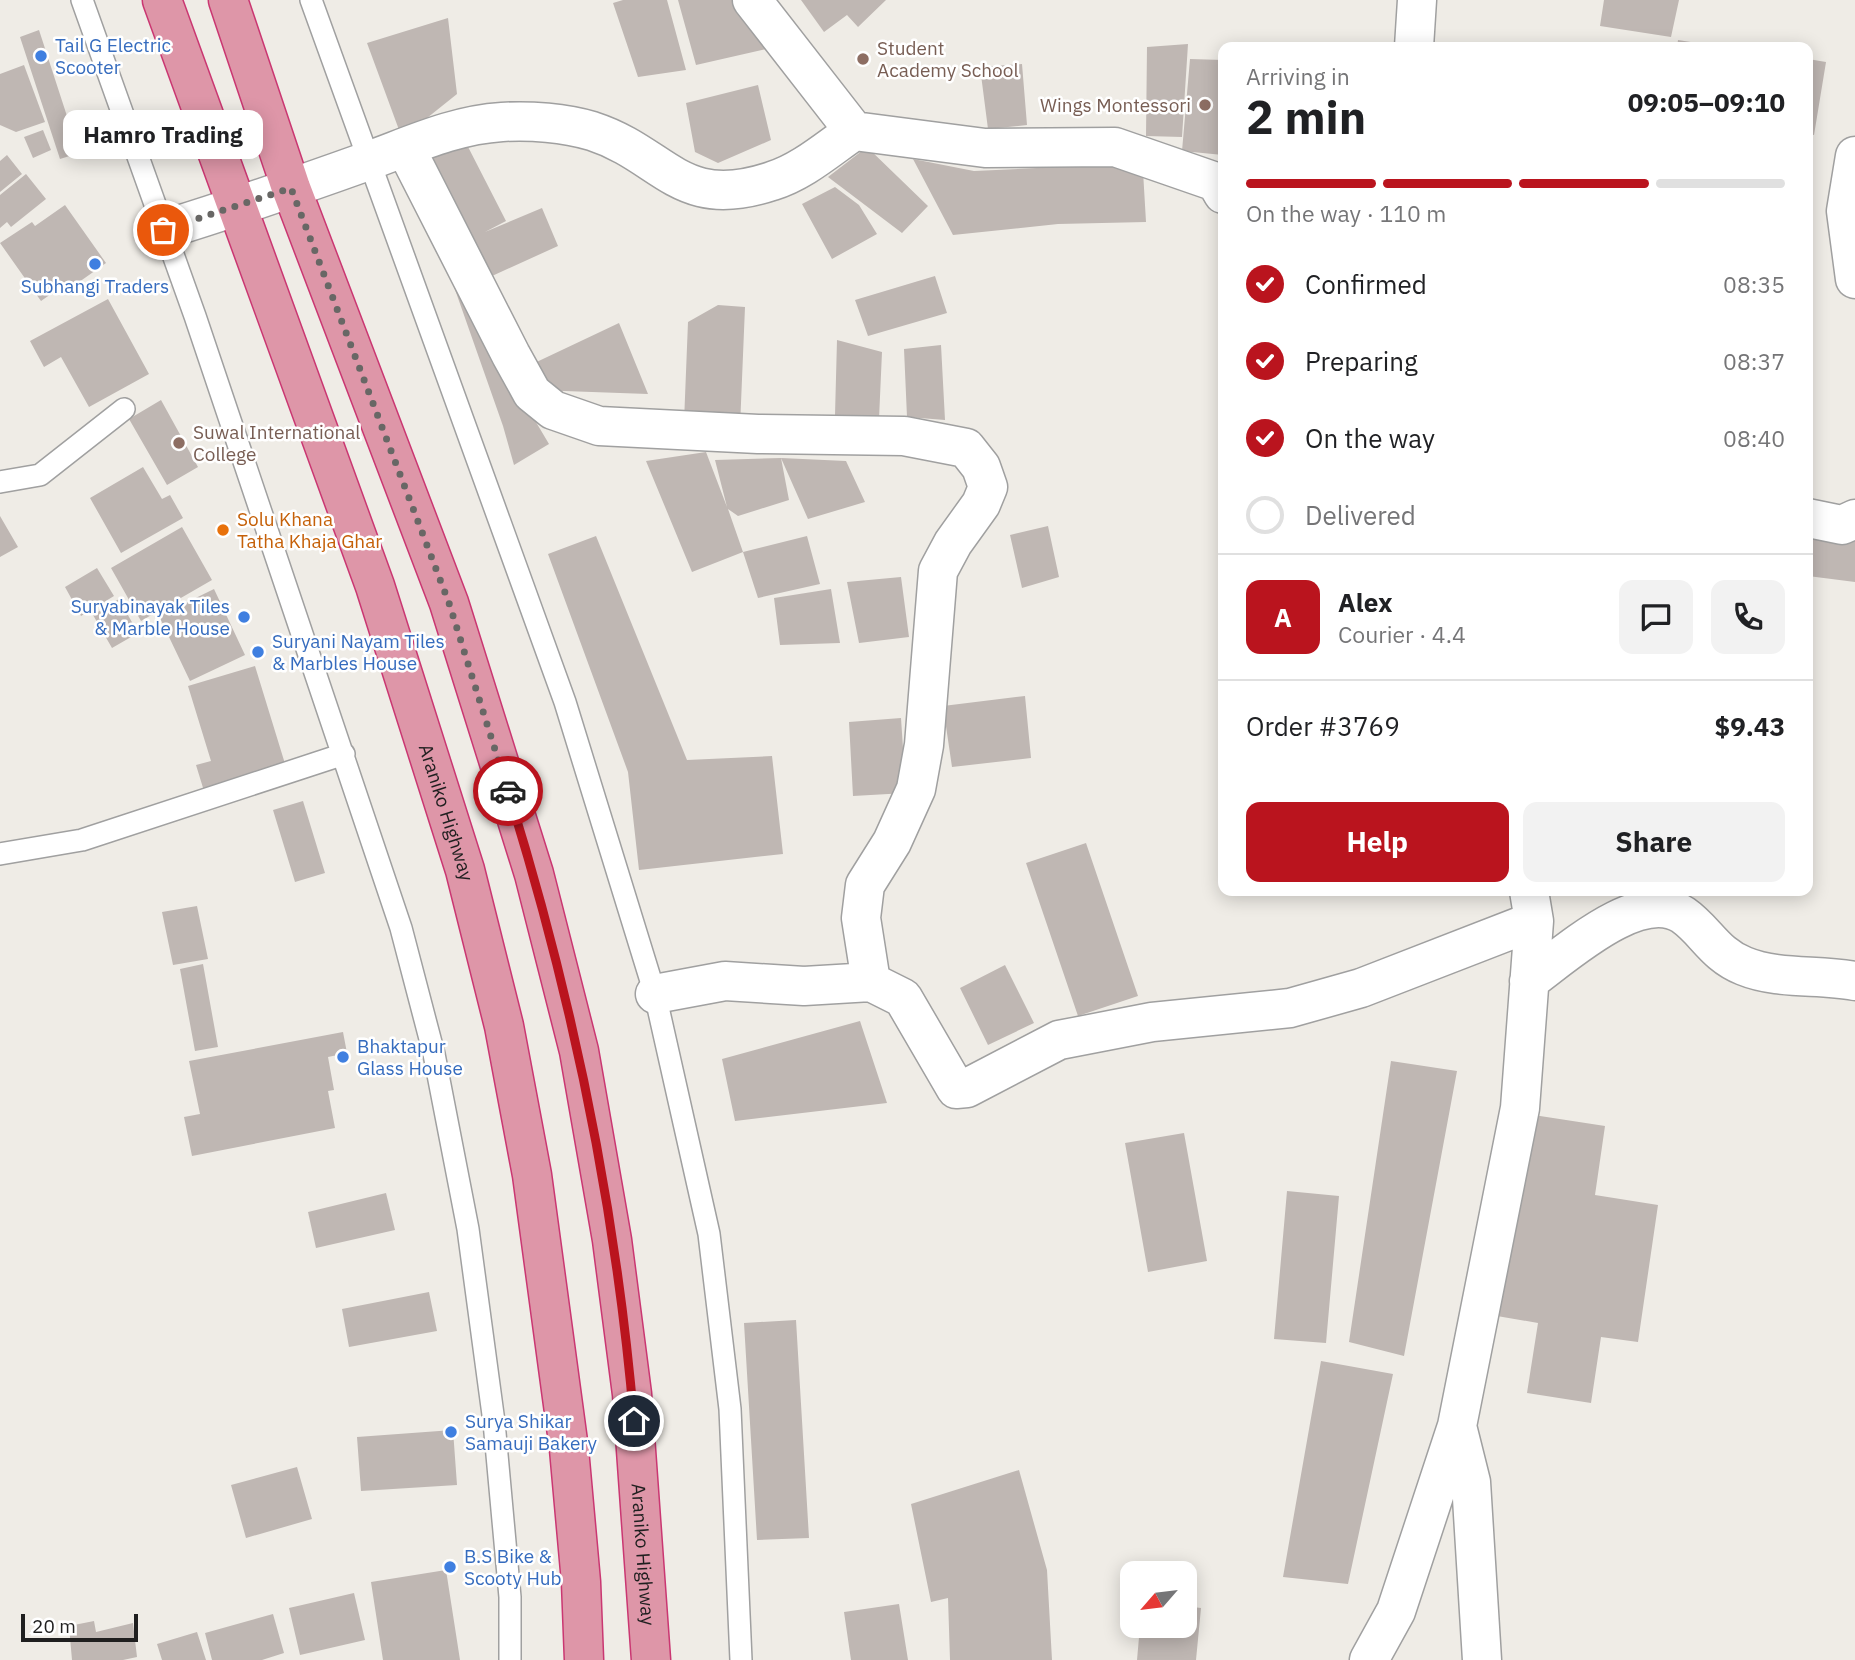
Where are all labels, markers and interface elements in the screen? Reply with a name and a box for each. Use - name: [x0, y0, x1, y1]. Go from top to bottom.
- place label: Tail G Electric Scooter: [55, 33, 171, 79]
- place label: Student Academy School: [877, 36, 1019, 82]
- marker: Tail G Electric Scooter: [33, 48, 49, 64]
- marker: Student Academy School: [855, 51, 871, 67]
- text: Arriving in: [1246, 61, 1350, 91]
- text: 09:05–09:10: [1628, 85, 1785, 119]
- text: 2 min: [1246, 87, 1366, 147]
- place label: Wings Montessori: [1040, 93, 1191, 117]
- marker: Wings Montessori: [1197, 97, 1213, 113]
- callout: Hamro Trading: [63, 111, 263, 160]
- text: Hamro Trading: [83, 119, 243, 149]
- text: On the way · 110 m: [1246, 198, 1446, 228]
- pin: [133, 200, 193, 260]
- icon: bag: [144, 211, 182, 249]
- marker: Subhangi Traders: [87, 256, 103, 272]
- icon: check: [1246, 265, 1284, 303]
- text: Confirmed: [1305, 267, 1427, 301]
- text: 08:35: [1723, 269, 1785, 299]
- place label: Subhangi Traders: [21, 274, 169, 298]
- icon: check: [1246, 342, 1284, 380]
- text: Preparing: [1305, 344, 1418, 378]
- text: 08:37: [1723, 346, 1785, 376]
- icon: check: [1246, 419, 1284, 457]
- place label: Suwal International College: [193, 420, 361, 466]
- text: On the way: [1305, 421, 1435, 455]
- text: 08:40: [1723, 423, 1785, 453]
- marker: Suwal International College: [171, 435, 187, 451]
- text: Delivered: [1305, 498, 1416, 532]
- place label: Solu Khana Tatha Khaja Ghar: [237, 507, 382, 553]
- marker: Solu Khana Tatha Khaja Ghar: [215, 522, 231, 538]
- button: chat: [1619, 580, 1693, 654]
- button: phone: [1711, 580, 1785, 654]
- text: Alex: [1338, 585, 1392, 619]
- place label: Suryabinayak Tiles & Marble House: [71, 594, 230, 640]
- text: A: [1274, 600, 1292, 634]
- marker: Suryabinayak Tiles & Marble House: [236, 609, 252, 625]
- text: Courier · 4.4: [1338, 619, 1466, 649]
- place label: Suryani Nayam Tiles & Marbles House: [272, 629, 445, 675]
- marker: Suryani Nayam Tiles & Marbles House: [250, 644, 266, 660]
- text: Order #3769: [1246, 709, 1400, 743]
- text: $9.43: [1715, 709, 1785, 743]
- street label: Araniko Highway: [414, 741, 479, 884]
- courier: [473, 756, 543, 826]
- icon: car: [489, 772, 527, 810]
- button: Help: [1246, 802, 1509, 882]
- button: Share: [1523, 802, 1785, 882]
- place label: Bhaktapur Glass House: [357, 1034, 463, 1080]
- marker: Bhaktapur Glass House: [335, 1049, 351, 1065]
- pin: [604, 1391, 664, 1451]
- icon: home: [615, 1402, 653, 1440]
- place label: Surya Shikar Samauji Bakery: [465, 1409, 598, 1455]
- marker: Surya Shikar Samauji Bakery: [443, 1424, 459, 1440]
- street label: Araniko Highway: [626, 1483, 661, 1627]
- place label: B.S Bike & Scooty Hub: [464, 1544, 562, 1590]
- marker: B.S Bike & Scooty Hub: [442, 1559, 458, 1575]
- north arrow: [1120, 1561, 1197, 1638]
- map controls: [1120, 1561, 1197, 1638]
- scale bar: [21, 1611, 138, 1643]
- text: 20 m: [32, 1614, 76, 1638]

